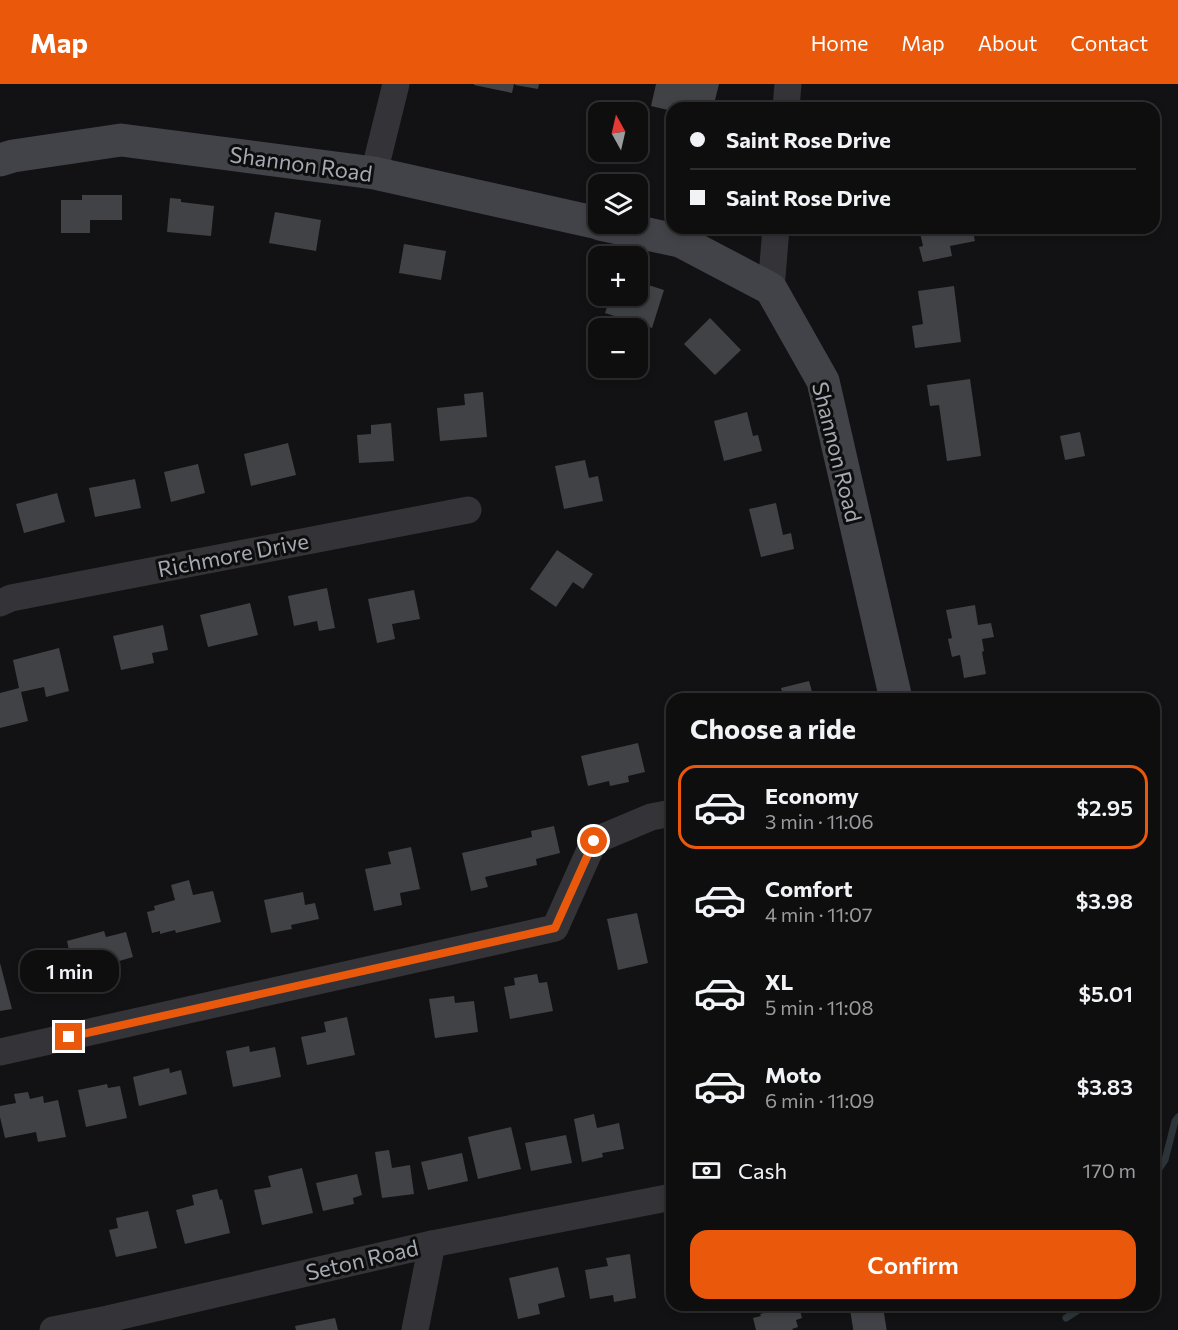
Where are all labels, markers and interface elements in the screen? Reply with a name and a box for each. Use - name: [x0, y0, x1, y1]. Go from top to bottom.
- text: Map: [30, 25, 88, 59]
- text: Home: [811, 30, 868, 55]
- text: Map: [901, 30, 945, 55]
- text: About: [978, 30, 1037, 55]
- text: Contact: [1070, 30, 1148, 55]
- north arrow: [588, 102, 648, 162]
- map controls: [588, 102, 648, 378]
- text: Saint Rose Drive: [726, 126, 891, 153]
- street label: Shannon Road: [228, 140, 374, 187]
- button: layers: [588, 174, 648, 234]
- text: Saint Rose Drive: [726, 184, 891, 211]
- button: +: [588, 246, 648, 306]
- button: −: [588, 318, 648, 378]
- street label: Shannon Road: [807, 379, 868, 525]
- street label: Richmore Drive: [155, 527, 311, 582]
- text: Choose a ride: [690, 712, 856, 745]
- icon: car: [693, 780, 747, 834]
- text: Economy: [765, 782, 859, 809]
- text: $2.95: [1077, 794, 1133, 821]
- text: 3 min · 11:06: [765, 809, 874, 833]
- route start: [580, 827, 607, 854]
- icon: car: [693, 873, 747, 927]
- text: Comfort: [765, 875, 853, 902]
- text: $3.98: [1076, 887, 1133, 914]
- text: 4 min · 11:07: [765, 902, 873, 926]
- callout: 1 min: [20, 950, 118, 992]
- text: 1 min: [46, 959, 93, 983]
- icon: car: [693, 966, 747, 1020]
- text: XL: [765, 968, 793, 995]
- text: $5.01: [1078, 980, 1133, 1007]
- text: 5 min · 11:08: [765, 995, 874, 1019]
- route end: [55, 1023, 82, 1050]
- icon: car: [693, 1059, 747, 1113]
- text: Moto: [765, 1061, 821, 1088]
- text: $3.83: [1077, 1073, 1133, 1100]
- text: 6 min · 11:09: [765, 1088, 874, 1112]
- icon: cash: [690, 1154, 723, 1187]
- text: Cash: [738, 1157, 787, 1184]
- text: 170 m: [1083, 1158, 1136, 1182]
- button: Confirm: [690, 1230, 1136, 1299]
- street label: Seton Road: [303, 1233, 421, 1286]

